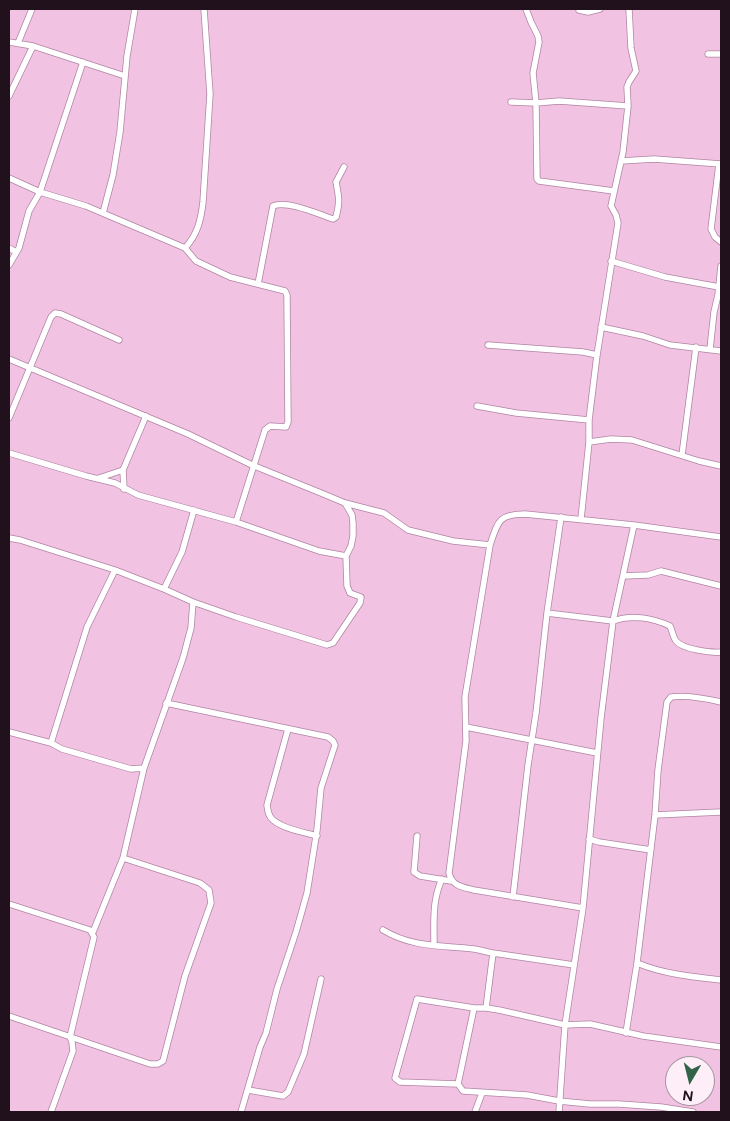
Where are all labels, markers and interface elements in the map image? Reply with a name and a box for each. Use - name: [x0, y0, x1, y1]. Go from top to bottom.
- north arrow: [665, 1056, 715, 1106]
- text: N: [681, 1086, 695, 1105]

